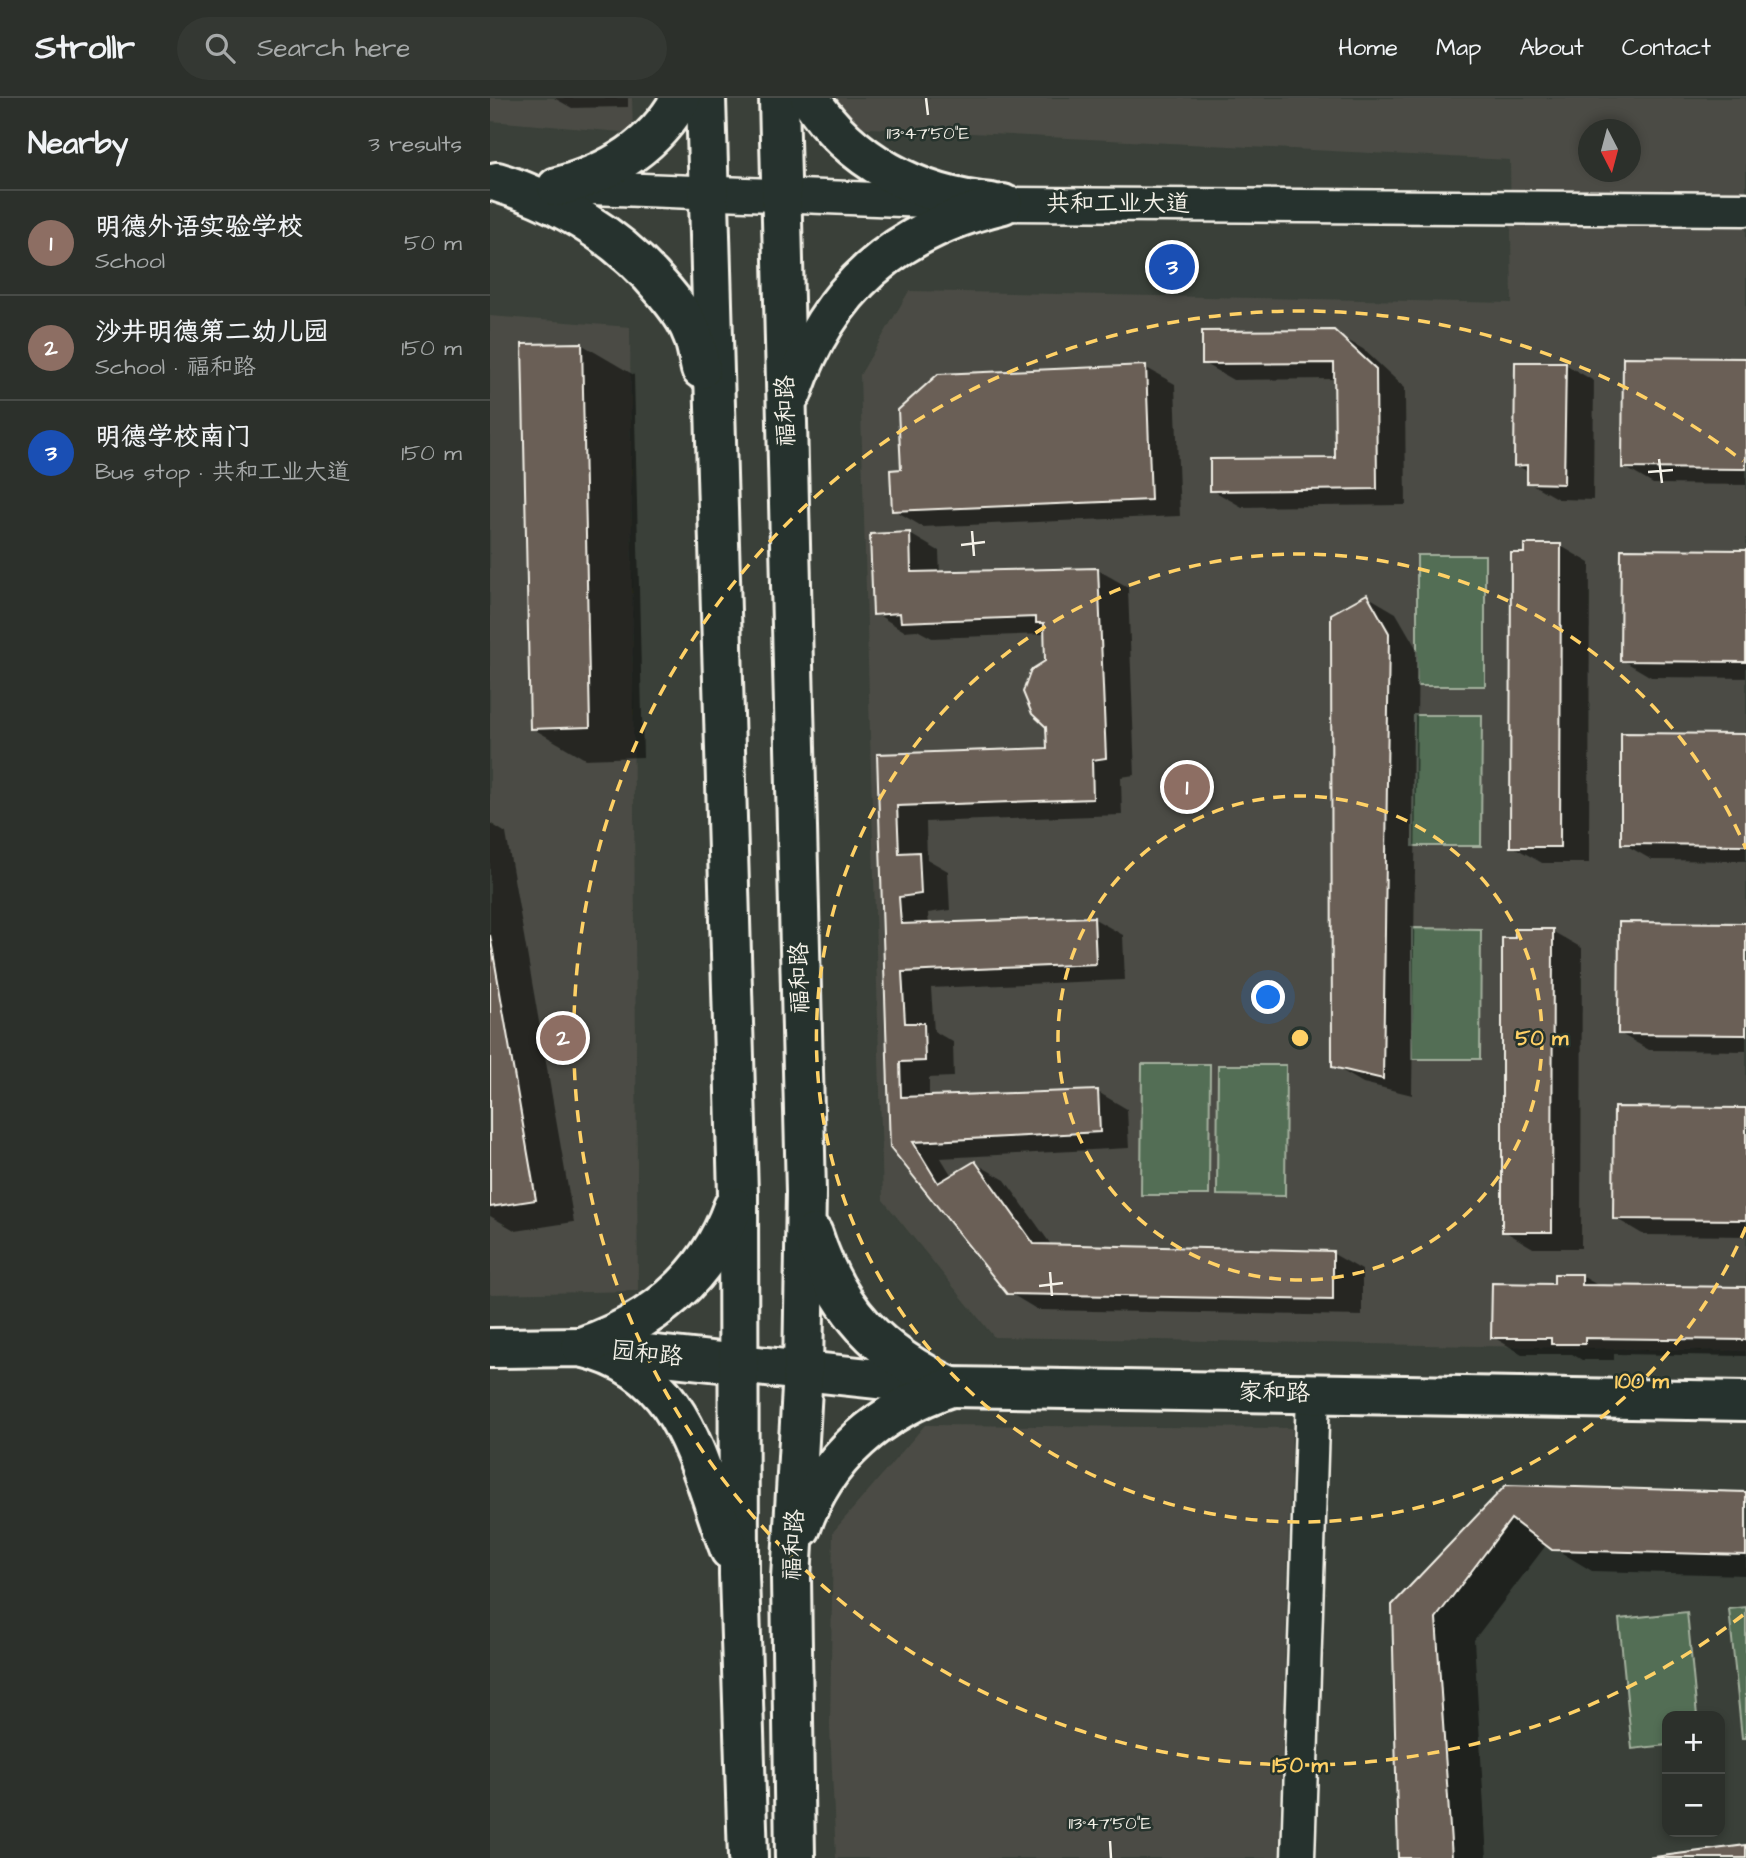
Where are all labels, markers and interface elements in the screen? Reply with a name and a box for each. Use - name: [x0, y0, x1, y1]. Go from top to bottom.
- search box: [177, 17, 667, 80]
- text: Strollr: [35, 25, 135, 71]
- icon: search: [201, 29, 239, 67]
- text: Search here: [257, 30, 410, 66]
- text: Home: [1338, 31, 1398, 65]
- text: Map: [1436, 31, 1481, 65]
- text: About: [1519, 31, 1584, 65]
- text: Contact: [1622, 31, 1711, 65]
- north arrow: [1578, 119, 1641, 182]
- text: 113°47'50"E: [887, 121, 970, 146]
- text: Nearby: [28, 123, 128, 165]
- text: 3 results: [368, 128, 462, 160]
- street label: 共和工业大道: [1046, 187, 1190, 221]
- text: 明德外语实验学校: [95, 209, 303, 245]
- text: 1: [50, 227, 52, 259]
- text: 50 m: [404, 227, 462, 259]
- pin: 3: [1149, 241, 1195, 293]
- text: School: [95, 245, 165, 277]
- text: 沙井明德第二幼儿园: [95, 314, 329, 350]
- text: 2: [44, 332, 58, 364]
- text: 150 m: [401, 332, 462, 364]
- text: School · 福和路: [95, 351, 256, 383]
- street label: 福和路: [768, 375, 804, 447]
- text: 明德学校南门: [95, 419, 251, 455]
- text: 3: [45, 437, 57, 469]
- text: 150 m: [401, 437, 462, 469]
- text: Bus stop · 共和工业大道: [95, 456, 350, 488]
- pin: 1: [1164, 761, 1210, 813]
- street label: 福和路: [782, 942, 818, 1014]
- your location: [1251, 980, 1285, 1014]
- pin: 2: [540, 1012, 586, 1064]
- text: 50 m: [1516, 1024, 1569, 1053]
- centre of rings: [1288, 1026, 1312, 1050]
- street label: 园和路: [609, 1333, 685, 1375]
- text: 100 m: [1615, 1367, 1670, 1396]
- street label: 家和路: [1238, 1375, 1310, 1411]
- street label: 福和路: [775, 1508, 813, 1582]
- map controls: [1662, 1711, 1725, 1837]
- button: +: [1662, 1711, 1725, 1774]
- text: 150 m: [1272, 1751, 1328, 1780]
- button: −: [1662, 1774, 1725, 1837]
- text: 113°47'50"E: [1069, 1811, 1152, 1836]

